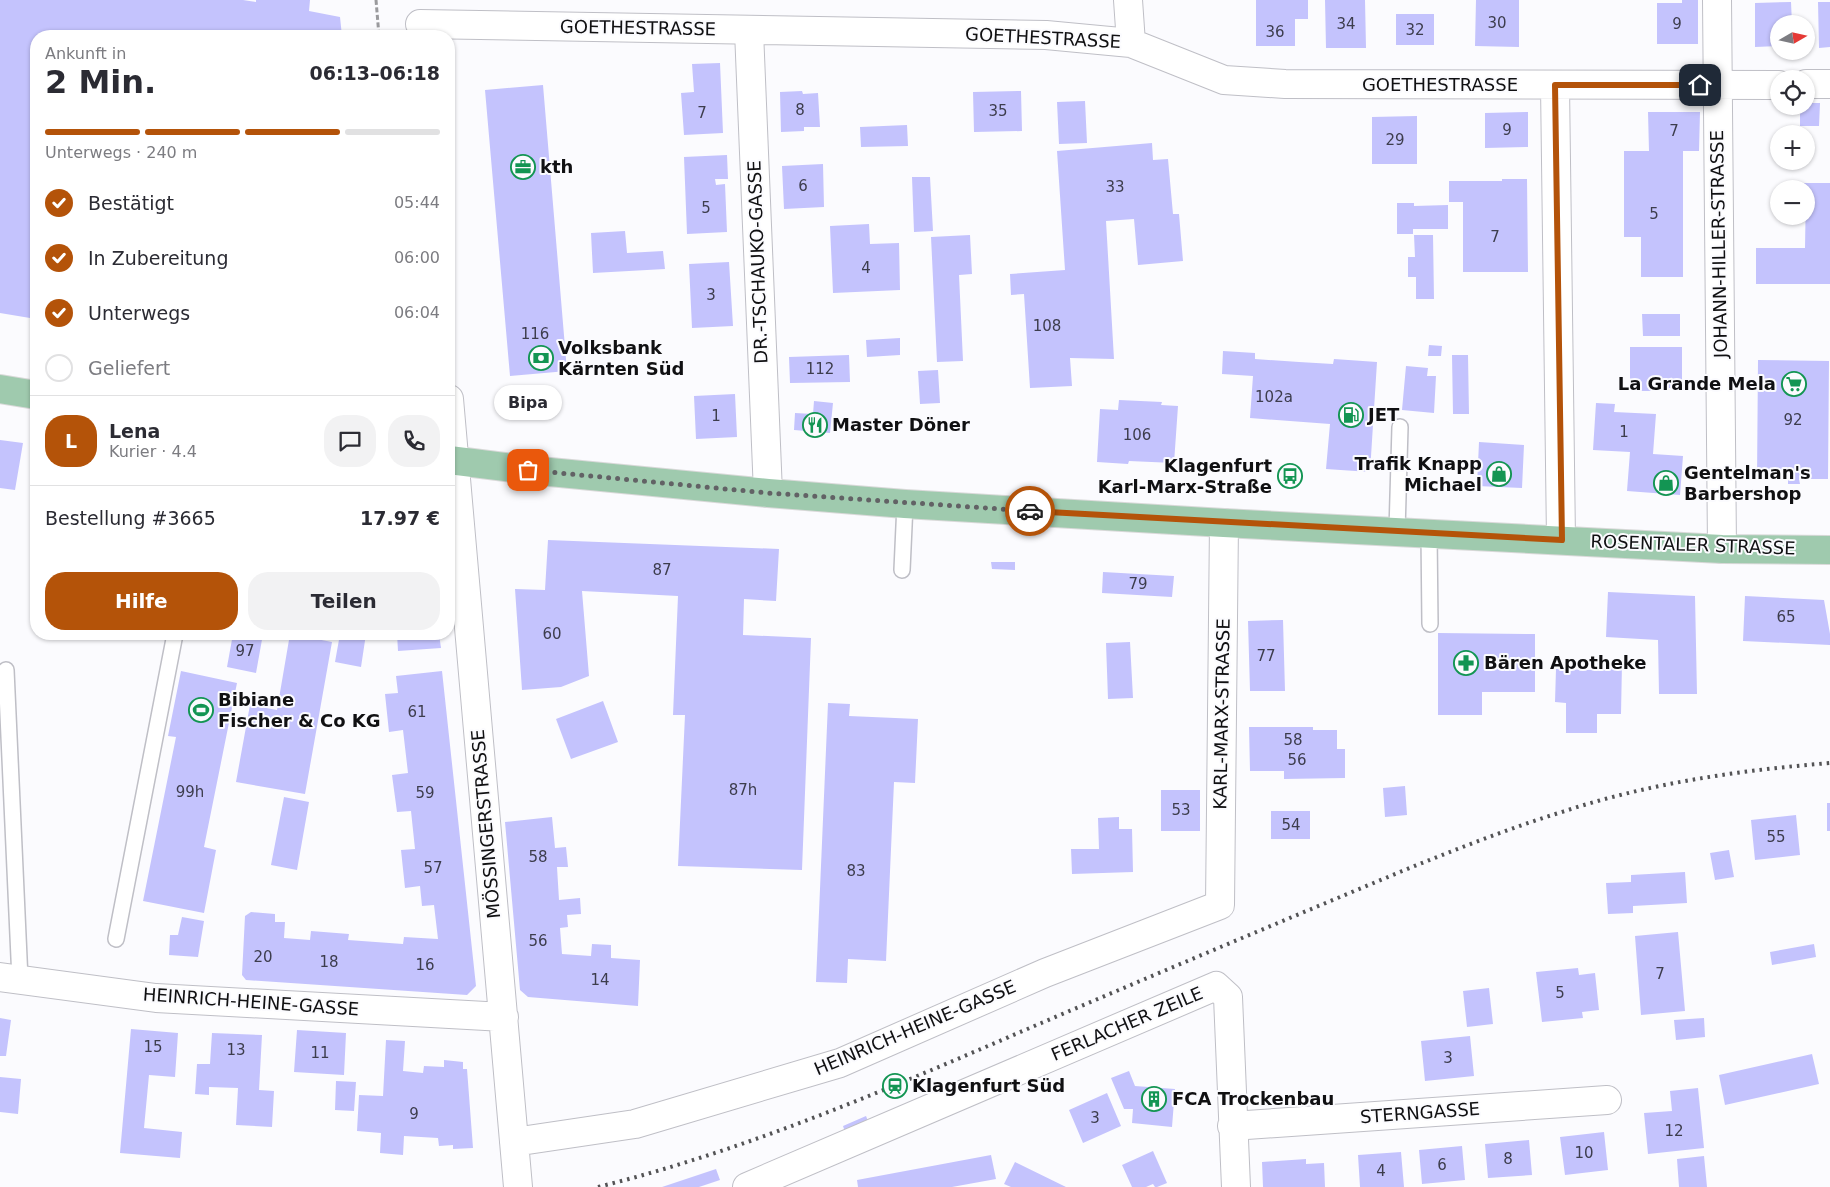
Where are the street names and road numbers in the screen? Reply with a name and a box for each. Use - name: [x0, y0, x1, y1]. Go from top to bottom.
- street label: GOETHESTRASSE: [560, 16, 716, 39]
- street label: GOETHESTRASSE: [965, 23, 1122, 52]
- street label: GOETHESTRASSE: [1362, 74, 1518, 95]
- street label: JOHANN-HILLER-STRASSE: [1706, 130, 1731, 359]
- street label: DR.-TSCHAUKO-GASSE: [743, 160, 772, 364]
- street label: ROSENTALER STRASSE: [1590, 530, 1796, 559]
- street label: KARL-MARX-STRASSE: [1209, 618, 1234, 810]
- street label: MÖSSINGERSTRASSE: [467, 729, 504, 920]
- street label: HEINRICH-HEINE-GASSE: [811, 976, 1019, 1080]
- street label: FERLACHER ZEILE: [1048, 982, 1206, 1065]
- street label: HEINRICH-HEINE-GASSE: [142, 983, 360, 1020]
- street label: STERNGASSE: [1359, 1098, 1481, 1127]

